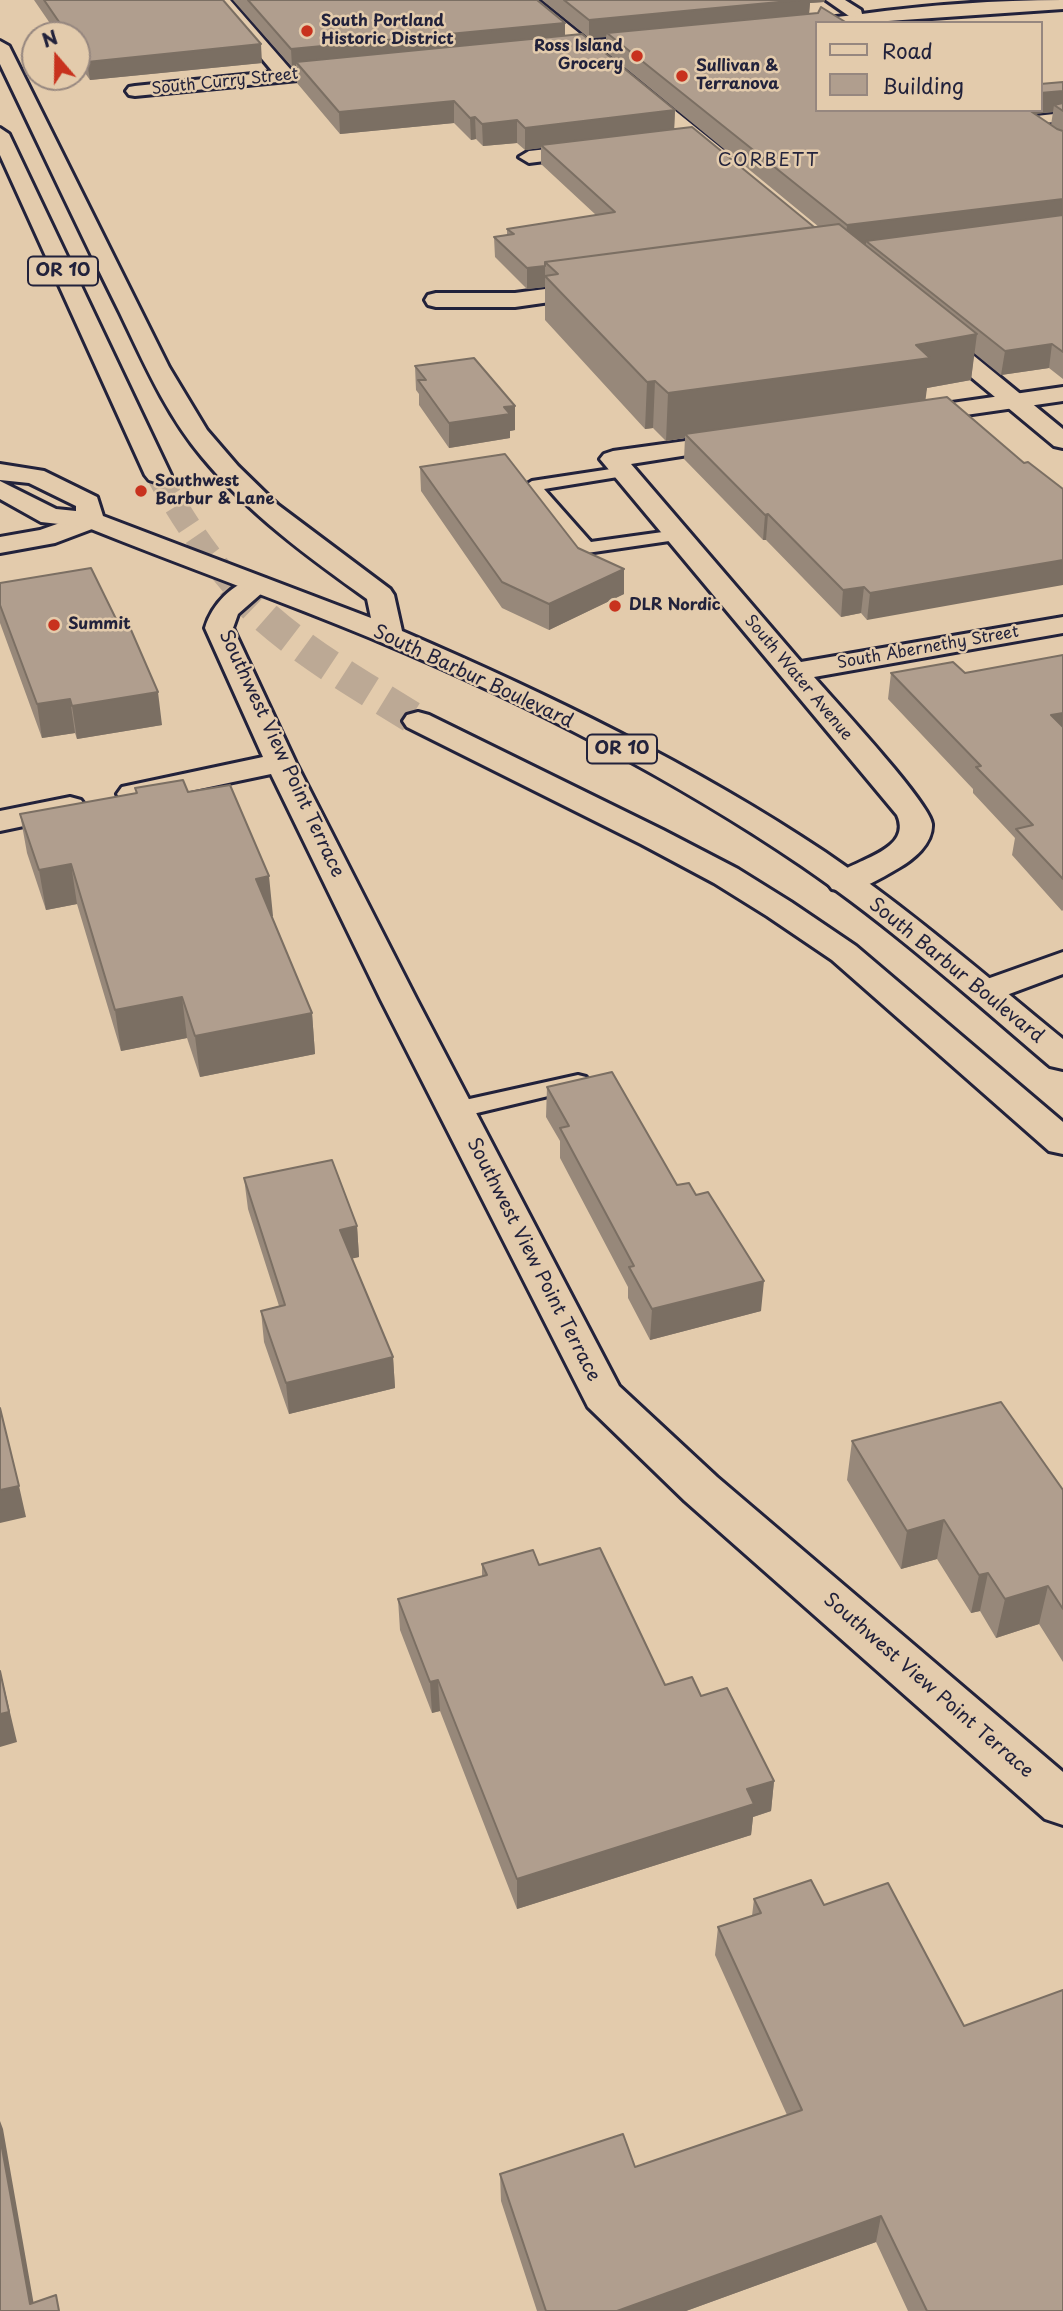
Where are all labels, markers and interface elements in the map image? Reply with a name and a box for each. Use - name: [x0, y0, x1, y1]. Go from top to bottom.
- place label: South Portland Historic District: [321, 12, 454, 50]
- north arrow: [21, 21, 91, 91]
- legend: [814, 21, 1042, 112]
- text: N: [38, 22, 61, 54]
- marker: South Portland Historic District: [299, 23, 315, 39]
- text: Road: [882, 34, 933, 66]
- place label: Ross Island Grocery: [534, 37, 623, 75]
- marker: Ross Island Grocery: [629, 48, 645, 64]
- place label: Sullivan & Terranova: [696, 57, 779, 95]
- street label: South Curry Street: [151, 65, 299, 99]
- marker: Sullivan & Terranova: [674, 68, 690, 84]
- text: Building: [882, 69, 964, 101]
- district label: CORBETT: [718, 150, 820, 172]
- road number: OR 10: [28, 256, 98, 286]
- place label: Southwest Barbur & Lane: [155, 472, 274, 510]
- marker: Southwest Barbur & Lane: [133, 483, 149, 499]
- place label: DLR Nordic: [629, 596, 721, 616]
- marker: DLR Nordic: [607, 598, 623, 614]
- street label: South Water Avenue: [740, 611, 856, 745]
- place label: Summit: [68, 615, 131, 635]
- marker: Summit: [46, 617, 62, 633]
- street label: South Barbur Boulevard: [369, 621, 577, 733]
- street label: South Abernethy Street: [836, 623, 1020, 673]
- street label: Southwest View Point Terrace: [214, 627, 348, 881]
- road number: OR 10: [587, 734, 657, 764]
- street label: South Barbur Boulevard: [864, 894, 1048, 1048]
- street label: Southwest View Point Terrace: [461, 1134, 605, 1386]
- street label: Southwest View Point Terrace: [818, 1589, 1038, 1783]

